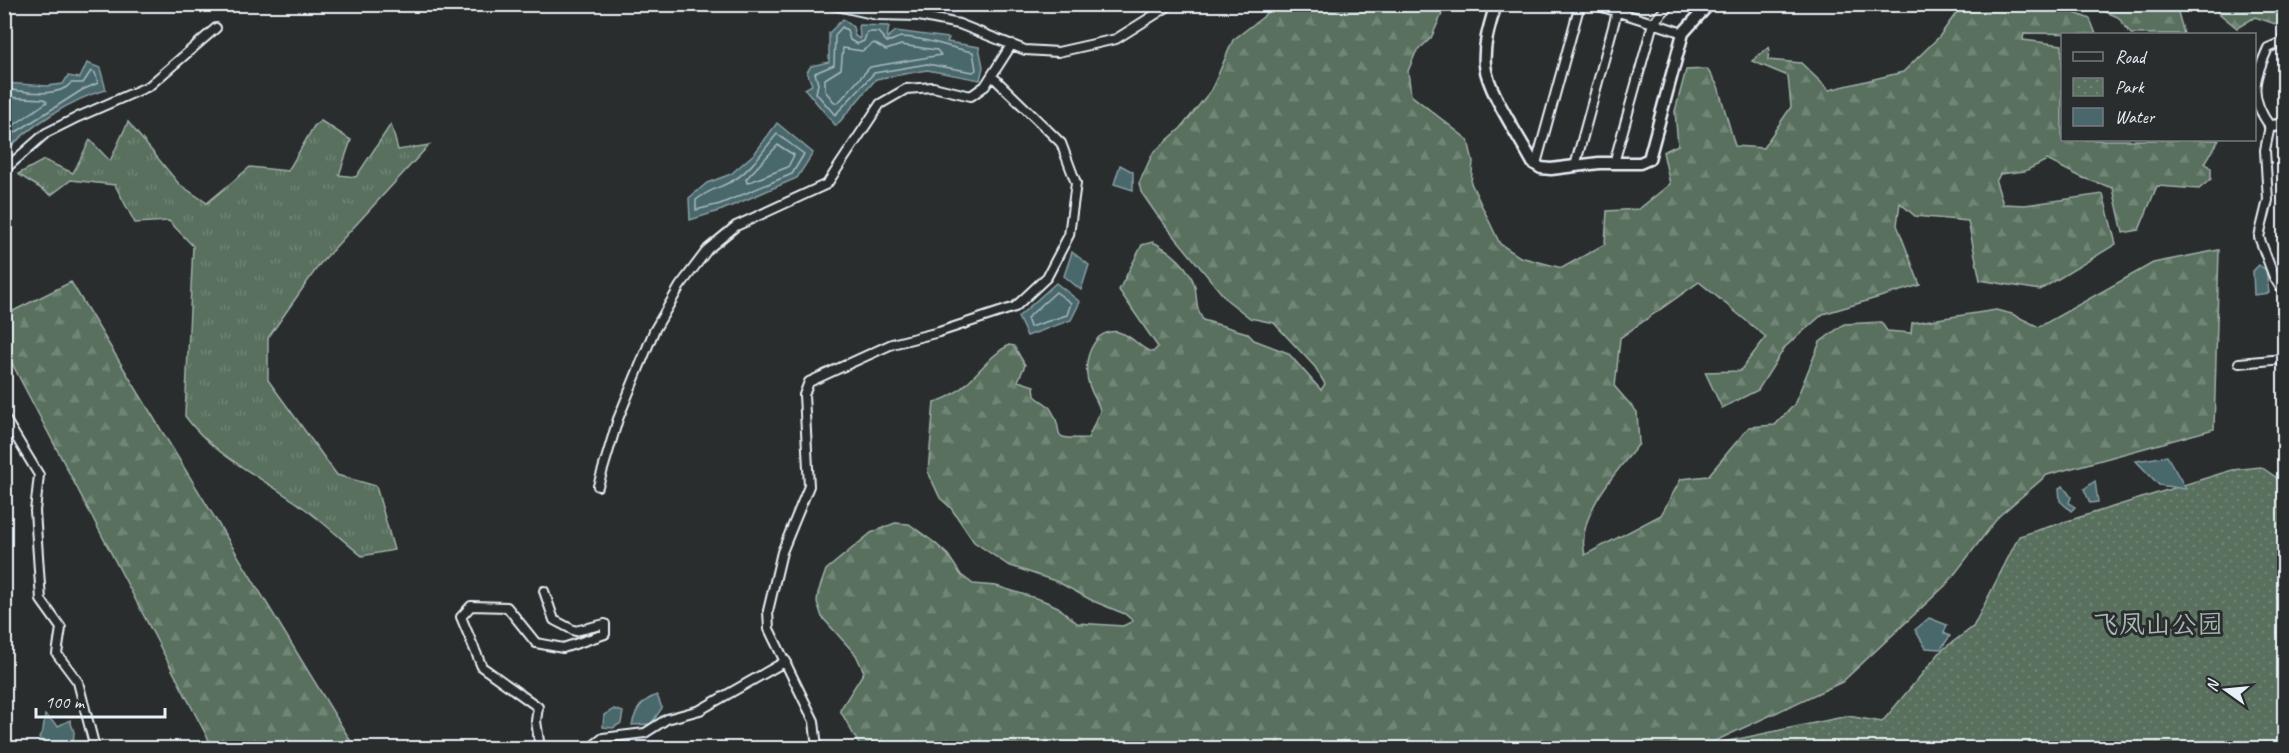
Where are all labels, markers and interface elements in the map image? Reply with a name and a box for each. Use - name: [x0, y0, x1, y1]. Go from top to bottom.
- legend: [2061, 33, 2256, 141]
- text: Road: [2115, 46, 2148, 68]
- text: Park: [2115, 76, 2145, 98]
- text: Water: [2115, 106, 2156, 128]
- park label: 飞凤山公园: [2093, 608, 2223, 641]
- north arrow: [2196, 660, 2256, 720]
- text: N: [2202, 676, 2224, 694]
- scale bar: [36, 681, 165, 719]
- text: 100 m: [45, 691, 86, 713]

